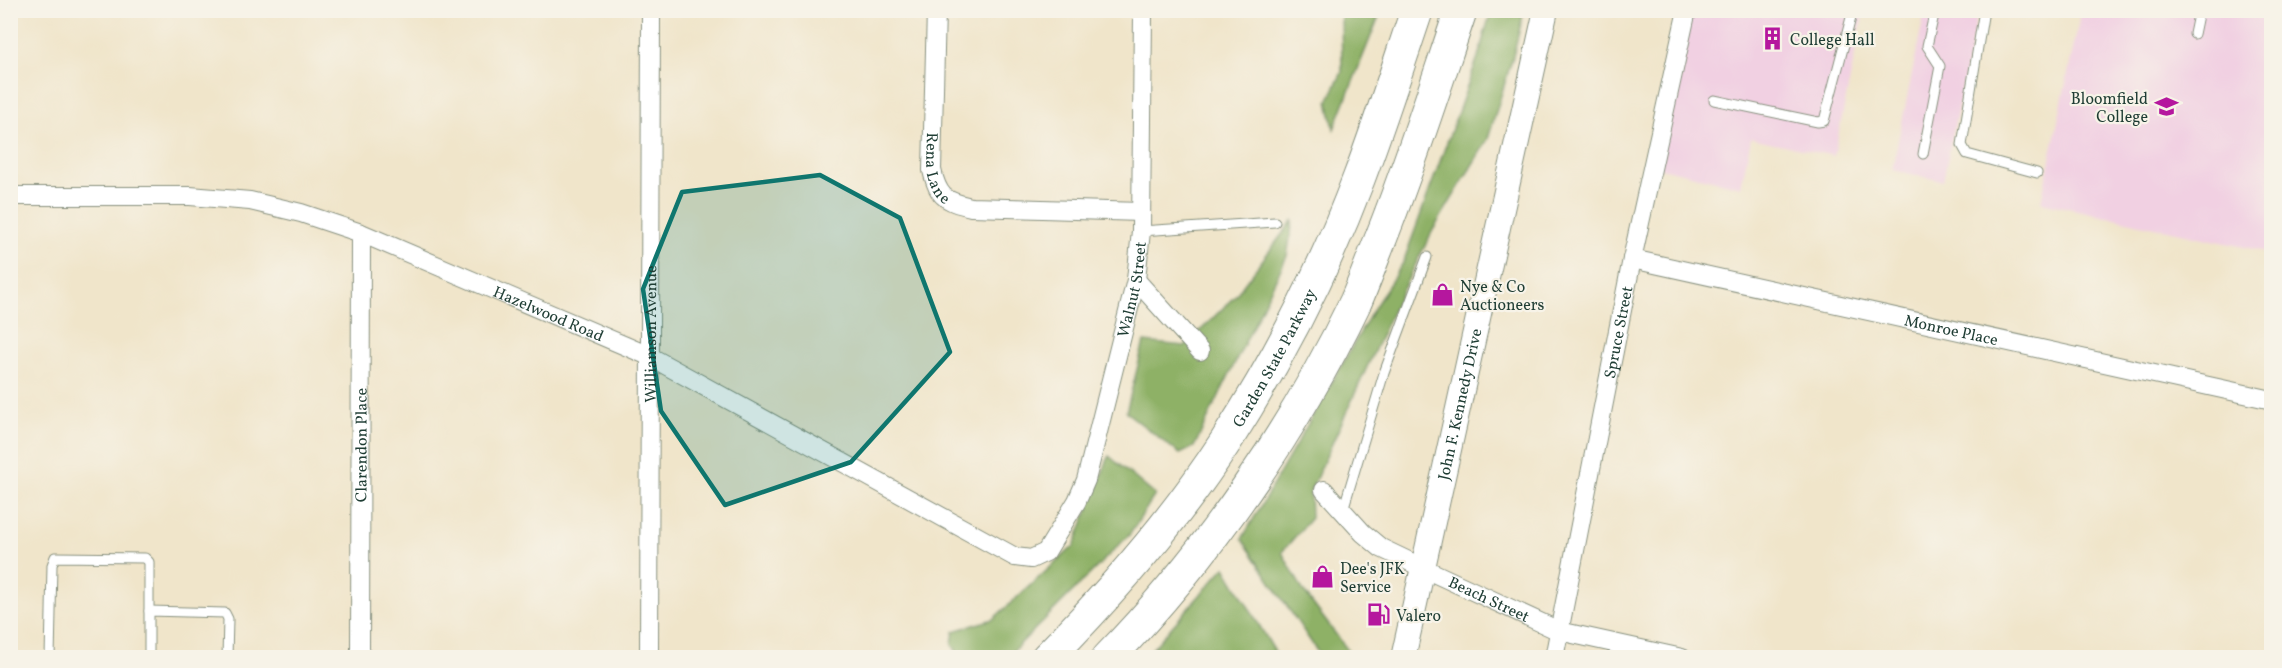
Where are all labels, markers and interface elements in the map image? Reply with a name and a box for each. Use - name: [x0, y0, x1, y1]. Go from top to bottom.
- building icon: College Hall: [1759, 26, 1785, 52]
- place label: College Hall: [1790, 30, 1875, 52]
- place label: Bloomfield College: [2071, 89, 2148, 129]
- school or university icon: Bloomfield College: [2153, 94, 2179, 120]
- street label: Rena Lane: [919, 132, 954, 210]
- street label: Walnut Street: [1113, 240, 1153, 340]
- street label: Williamson Avenue: [641, 265, 663, 403]
- place label: Nye & Co Auctioneers: [1460, 277, 1544, 317]
- street label: Hazelwood Road: [489, 282, 607, 348]
- shop icon: Nye & Co Auctioneers: [1429, 282, 1455, 308]
- street label: Spruce Street: [1600, 284, 1640, 381]
- street label: Garden State Parkway: [1228, 285, 1323, 432]
- street label: Monroe Place: [1902, 310, 2000, 352]
- street label: John F. Kennedy Drive: [1434, 326, 1488, 483]
- street label: Clarendon Place: [351, 388, 374, 502]
- place label: Dee's JFK Service: [1340, 559, 1405, 599]
- shop icon: Dee's JFK Service: [1309, 564, 1335, 590]
- street label: Beach Street: [1444, 572, 1533, 629]
- fuel station icon: Valero: [1365, 602, 1391, 628]
- place label: Valero: [1396, 606, 1441, 628]

